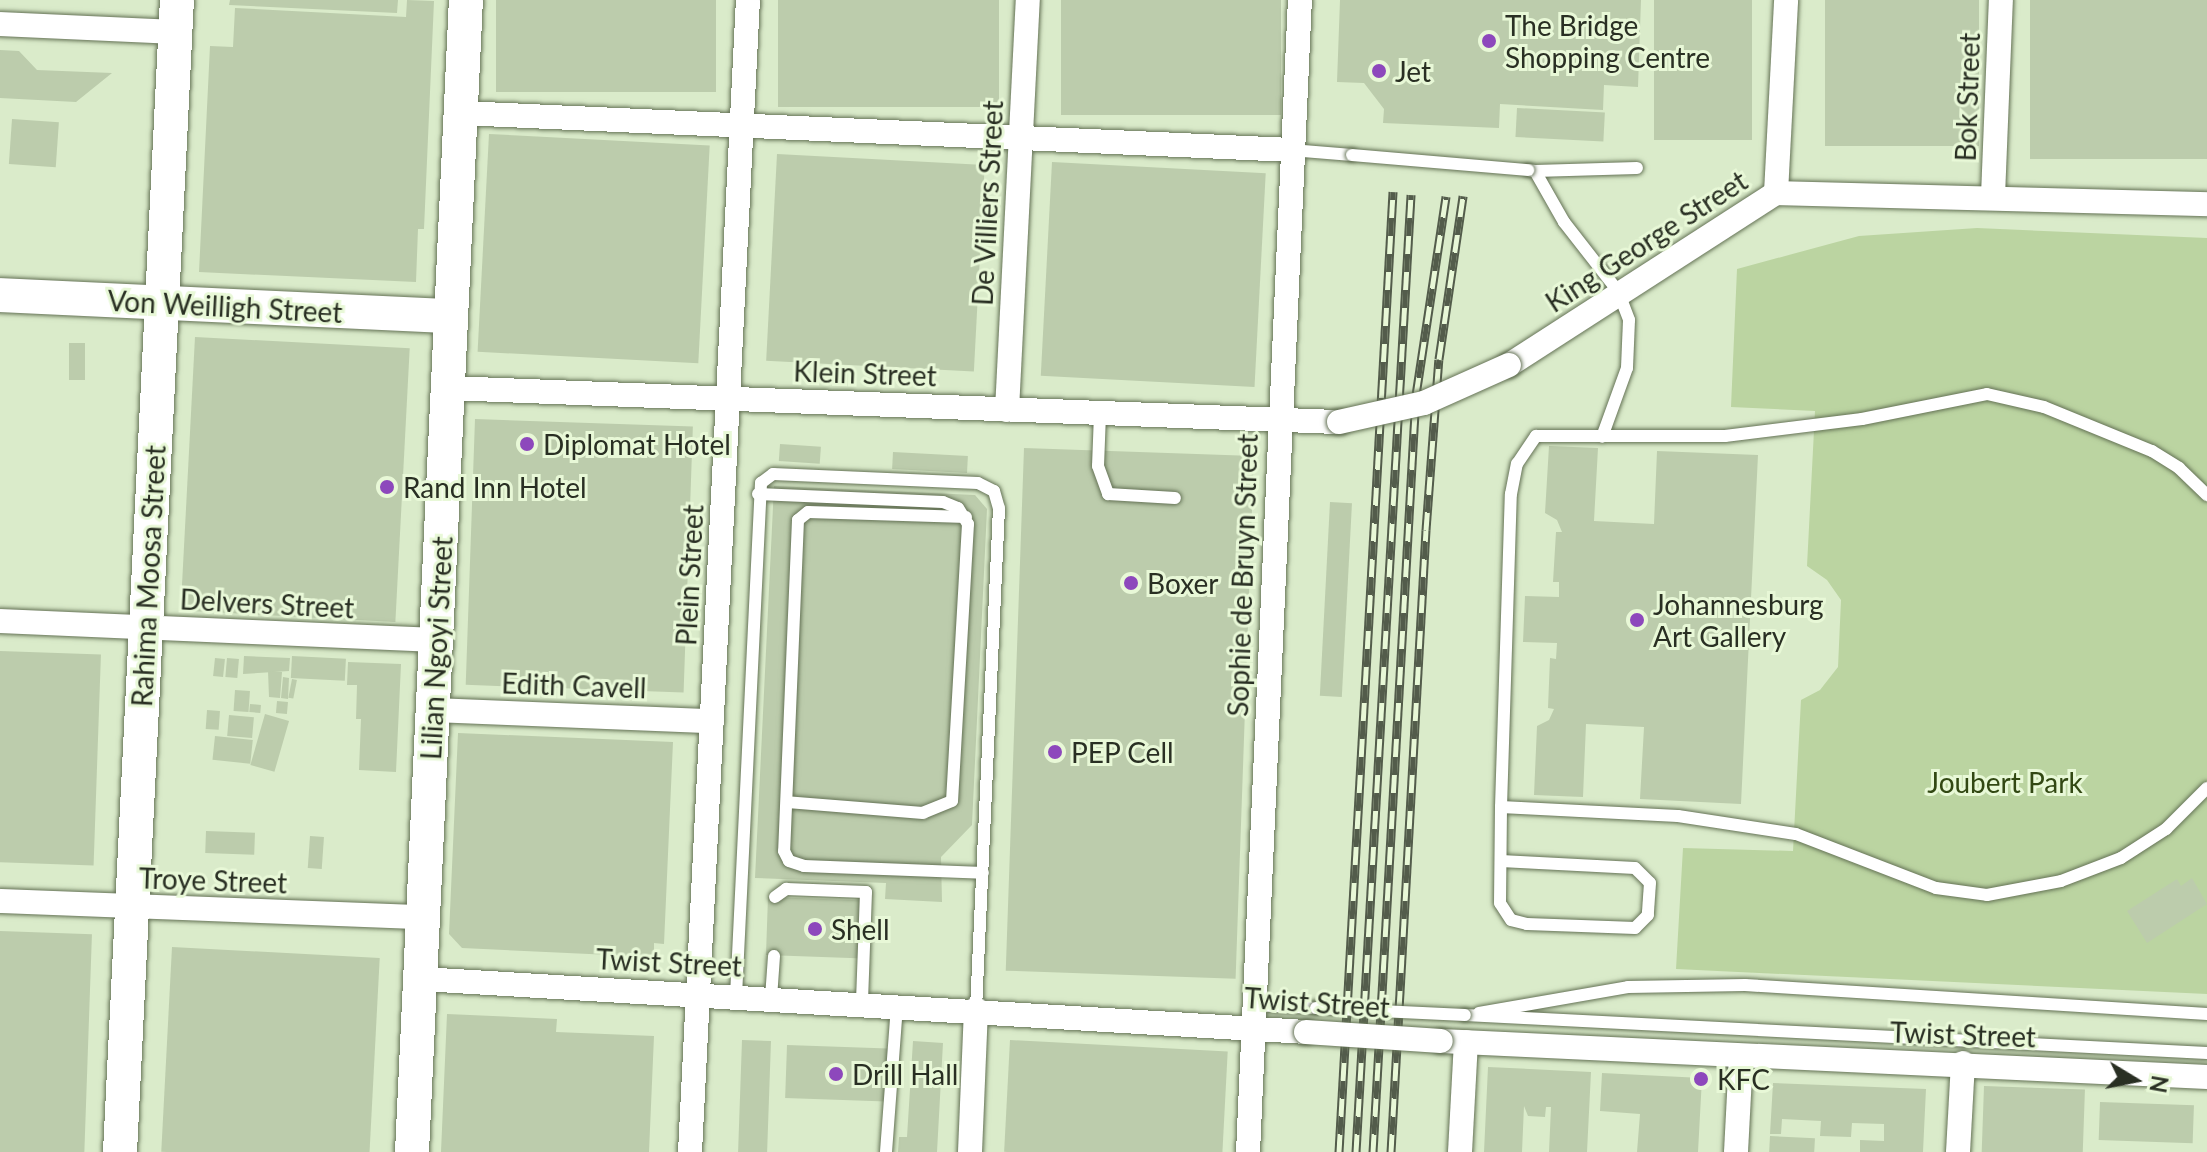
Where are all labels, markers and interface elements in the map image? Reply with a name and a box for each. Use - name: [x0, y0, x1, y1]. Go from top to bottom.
- place label: The Bridge Shopping Centre: [1505, 8, 1710, 74]
- marker: The Bridge Shopping Centre: [1480, 32, 1498, 50]
- street label: Bok Street: [1948, 32, 1986, 162]
- place label: Jet: [1395, 54, 1431, 88]
- marker: Jet: [1370, 62, 1388, 80]
- street label: De Villiers Street: [965, 99, 1009, 307]
- street label: King George Street: [1539, 163, 1753, 319]
- street label: Von Weilligh Street: [107, 283, 343, 329]
- street label: Klein Street: [793, 354, 937, 392]
- place label: Diplomat Hotel: [543, 427, 731, 461]
- street label: Sophie de Bruyn Street: [1220, 433, 1264, 717]
- marker: Diplomat Hotel: [518, 435, 536, 453]
- street label: Rahima Moosa Street: [124, 444, 172, 708]
- place label: Rand Inn Hotel: [403, 470, 587, 504]
- marker: Rand Inn Hotel: [378, 478, 396, 496]
- street label: Plein Street: [669, 504, 709, 646]
- street label: Lilian Ngoyi Street: [413, 535, 459, 761]
- place label: Boxer: [1147, 566, 1218, 600]
- marker: Boxer: [1122, 574, 1140, 592]
- street label: Delvers Street: [179, 582, 355, 624]
- place label: Johannesburg Art Gallery: [1653, 587, 1824, 653]
- marker: Johannesburg Art Gallery: [1628, 611, 1646, 629]
- street label: Edith Cavell: [501, 666, 647, 704]
- place label: PEP Cell: [1071, 735, 1174, 769]
- marker: PEP Cell: [1046, 743, 1064, 761]
- park label: Joubert Park: [1927, 765, 2083, 799]
- street label: Troye Street: [138, 861, 288, 899]
- place label: Shell: [831, 912, 890, 946]
- marker: Shell: [806, 920, 824, 938]
- street label: Twist Street: [595, 941, 743, 983]
- street label: Twist Street: [1243, 980, 1391, 1024]
- street label: Twist Street: [1890, 1015, 2036, 1053]
- north arrow: [2095, 1040, 2175, 1120]
- place label: Drill Hall: [852, 1057, 958, 1091]
- place label: KFC: [1717, 1062, 1770, 1096]
- marker: Drill Hall: [827, 1065, 845, 1083]
- marker: KFC: [1692, 1070, 1710, 1088]
- text: N: [2144, 1074, 2174, 1095]

